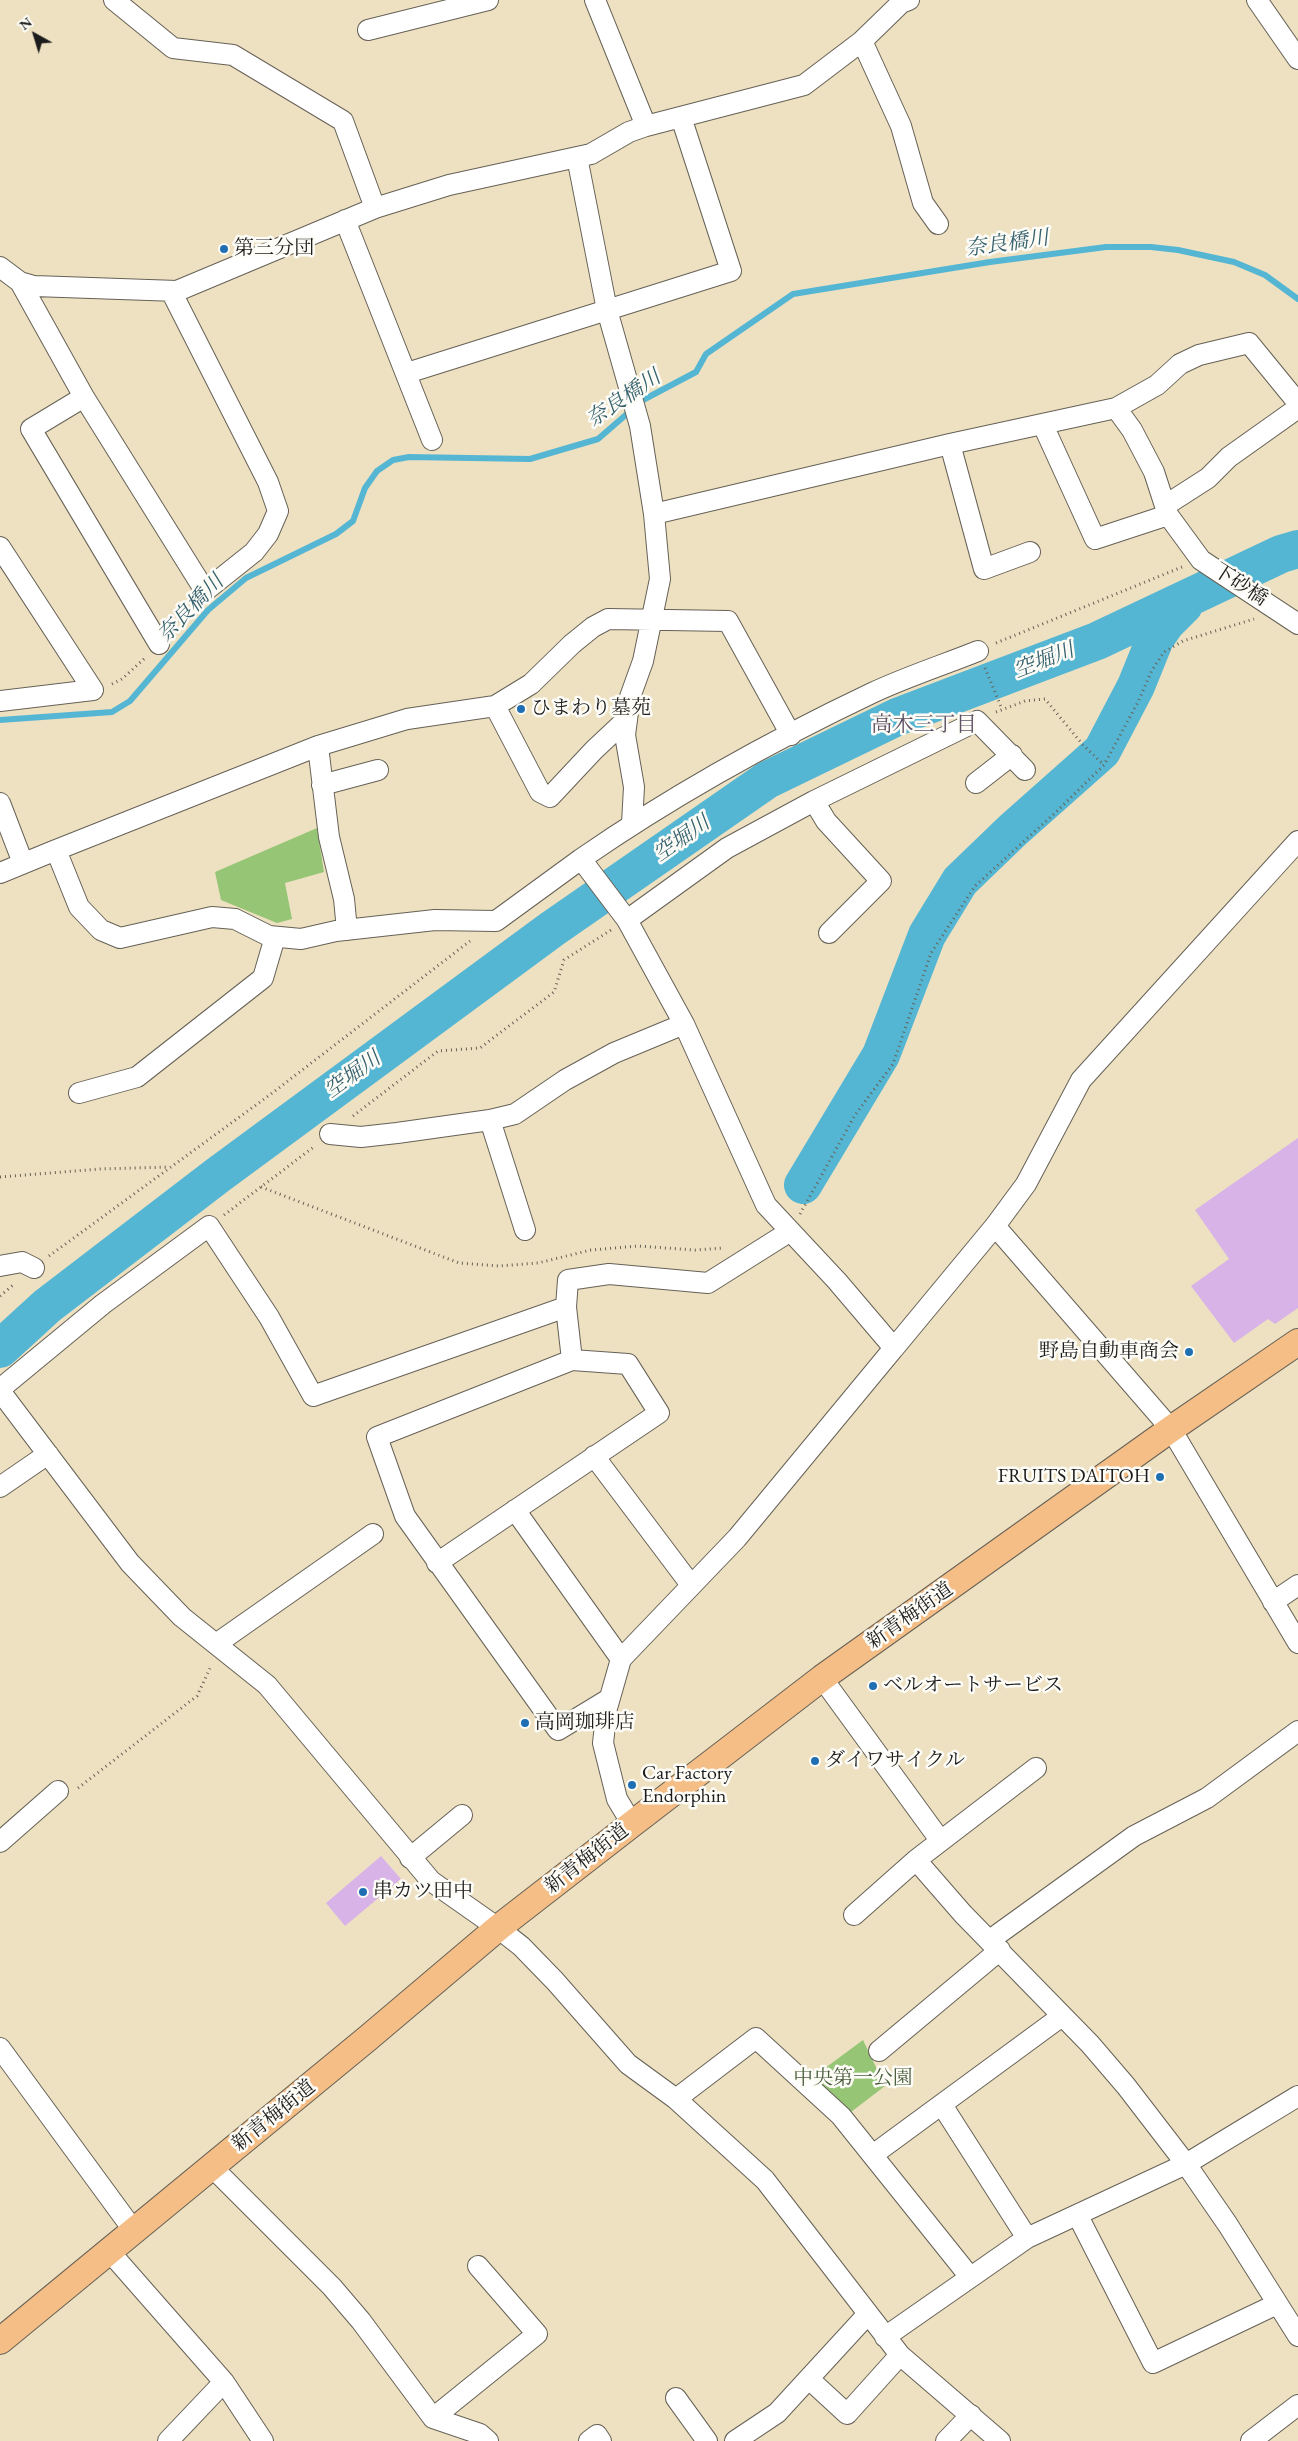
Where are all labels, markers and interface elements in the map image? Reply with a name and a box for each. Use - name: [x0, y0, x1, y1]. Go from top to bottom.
- north arrow: [10, 10, 60, 60]
- text: N: [15, 13, 36, 34]
- water label: 奈良橋川: [964, 226, 1050, 262]
- place label: 第三分団: [234, 237, 314, 261]
- marker: 第三分団: [218, 243, 230, 255]
- water label: 奈良橋川: [582, 365, 666, 433]
- street label: 下砂橋: [1208, 559, 1272, 611]
- water label: 奈良橋川: [153, 570, 229, 648]
- water label: 空堀川: [1010, 638, 1078, 684]
- place label: ひまわり墓苑: [531, 697, 651, 721]
- marker: ひまわり墓苑: [515, 703, 527, 715]
- district label: 高木三丁目: [872, 712, 976, 738]
- water label: 空堀川: [649, 811, 715, 867]
- water label: 空堀川: [320, 1046, 386, 1104]
- place label: 野島自動車商会: [1039, 1340, 1179, 1364]
- marker: 野島自動車商会: [1183, 1346, 1195, 1358]
- place label: FRUITS DAITOH: [998, 1465, 1150, 1489]
- marker: FRUITS DAITOH: [1154, 1471, 1166, 1483]
- street label: 新青梅街道: [862, 1577, 958, 1655]
- place label: ベルオートサービス: [883, 1674, 1063, 1698]
- marker: ベルオートサービス: [867, 1680, 879, 1692]
- place label: 高岡珈琲店: [535, 1711, 635, 1735]
- marker: 高岡珈琲店: [519, 1717, 531, 1729]
- place label: ダイワサイクル: [825, 1749, 965, 1773]
- marker: ダイワサイクル: [809, 1755, 821, 1767]
- place label: Car Factory Endorphin: [642, 1762, 732, 1809]
- marker: Car Factory Endorphin: [626, 1779, 638, 1791]
- street label: 新青梅街道: [540, 1819, 634, 1899]
- place label: 串カツ田中: [373, 1880, 473, 1904]
- marker: 串カツ田中: [357, 1886, 369, 1898]
- park label: 中央第一公園: [793, 2067, 913, 2091]
- street label: 新青梅街道: [228, 2075, 320, 2157]

